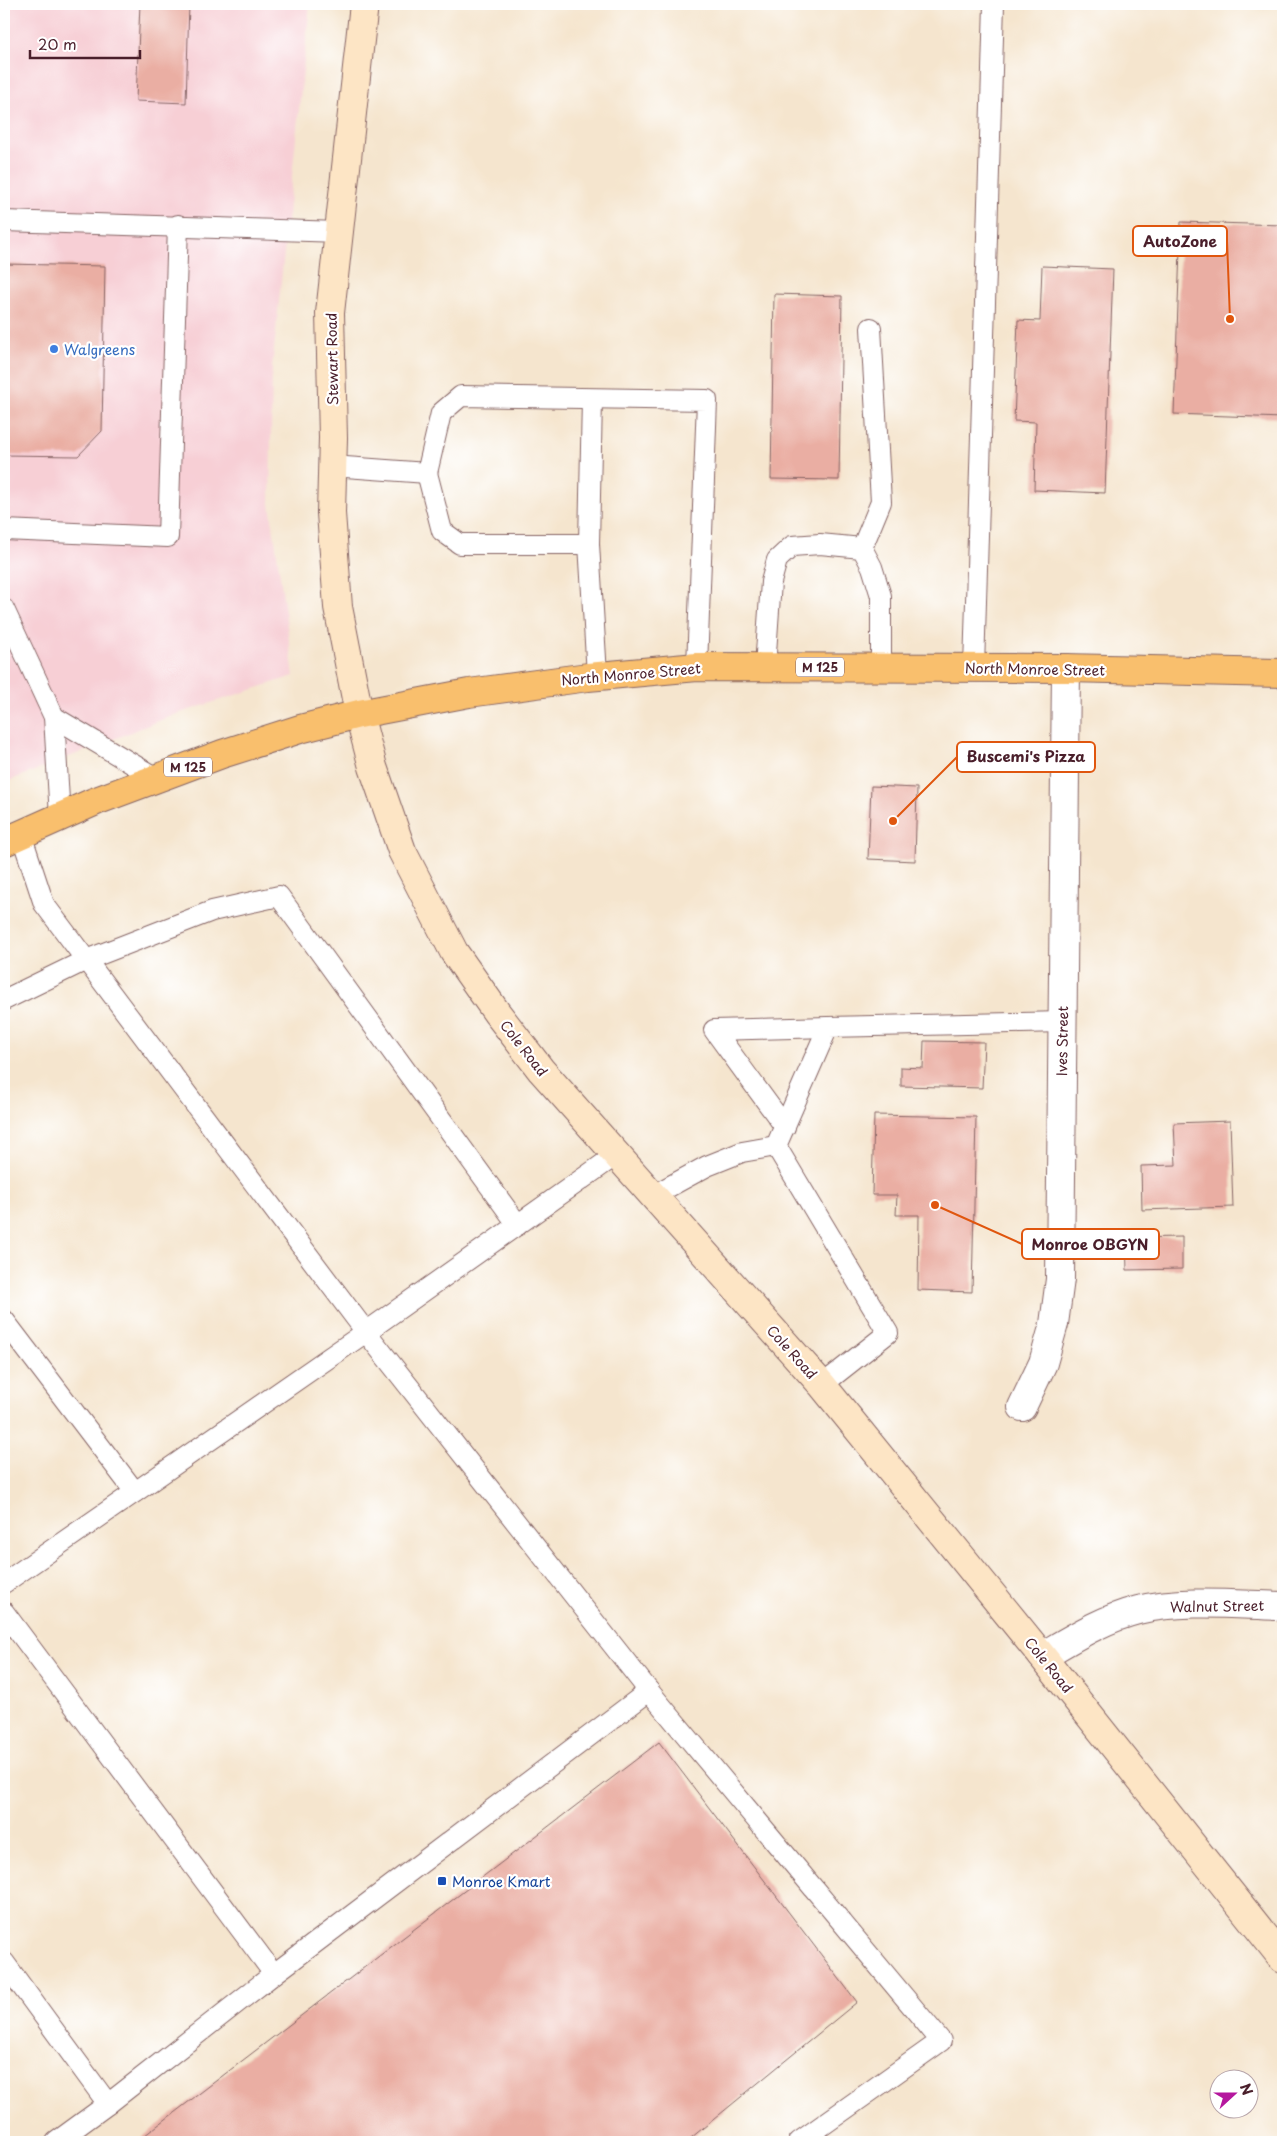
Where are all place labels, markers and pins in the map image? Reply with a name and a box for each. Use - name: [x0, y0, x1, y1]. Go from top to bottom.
- callout: AutoZone: [1133, 226, 1227, 256]
- place label: Walgreens: [64, 339, 135, 360]
- marker: Walgreens: [48, 343, 60, 355]
- callout: Buscemi's Pizza: [957, 742, 1095, 772]
- callout: Monroe OBGYN: [1022, 1229, 1159, 1259]
- place label: Monroe Kmart: [452, 1871, 551, 1892]
- marker: Monroe Kmart: [436, 1875, 448, 1887]

